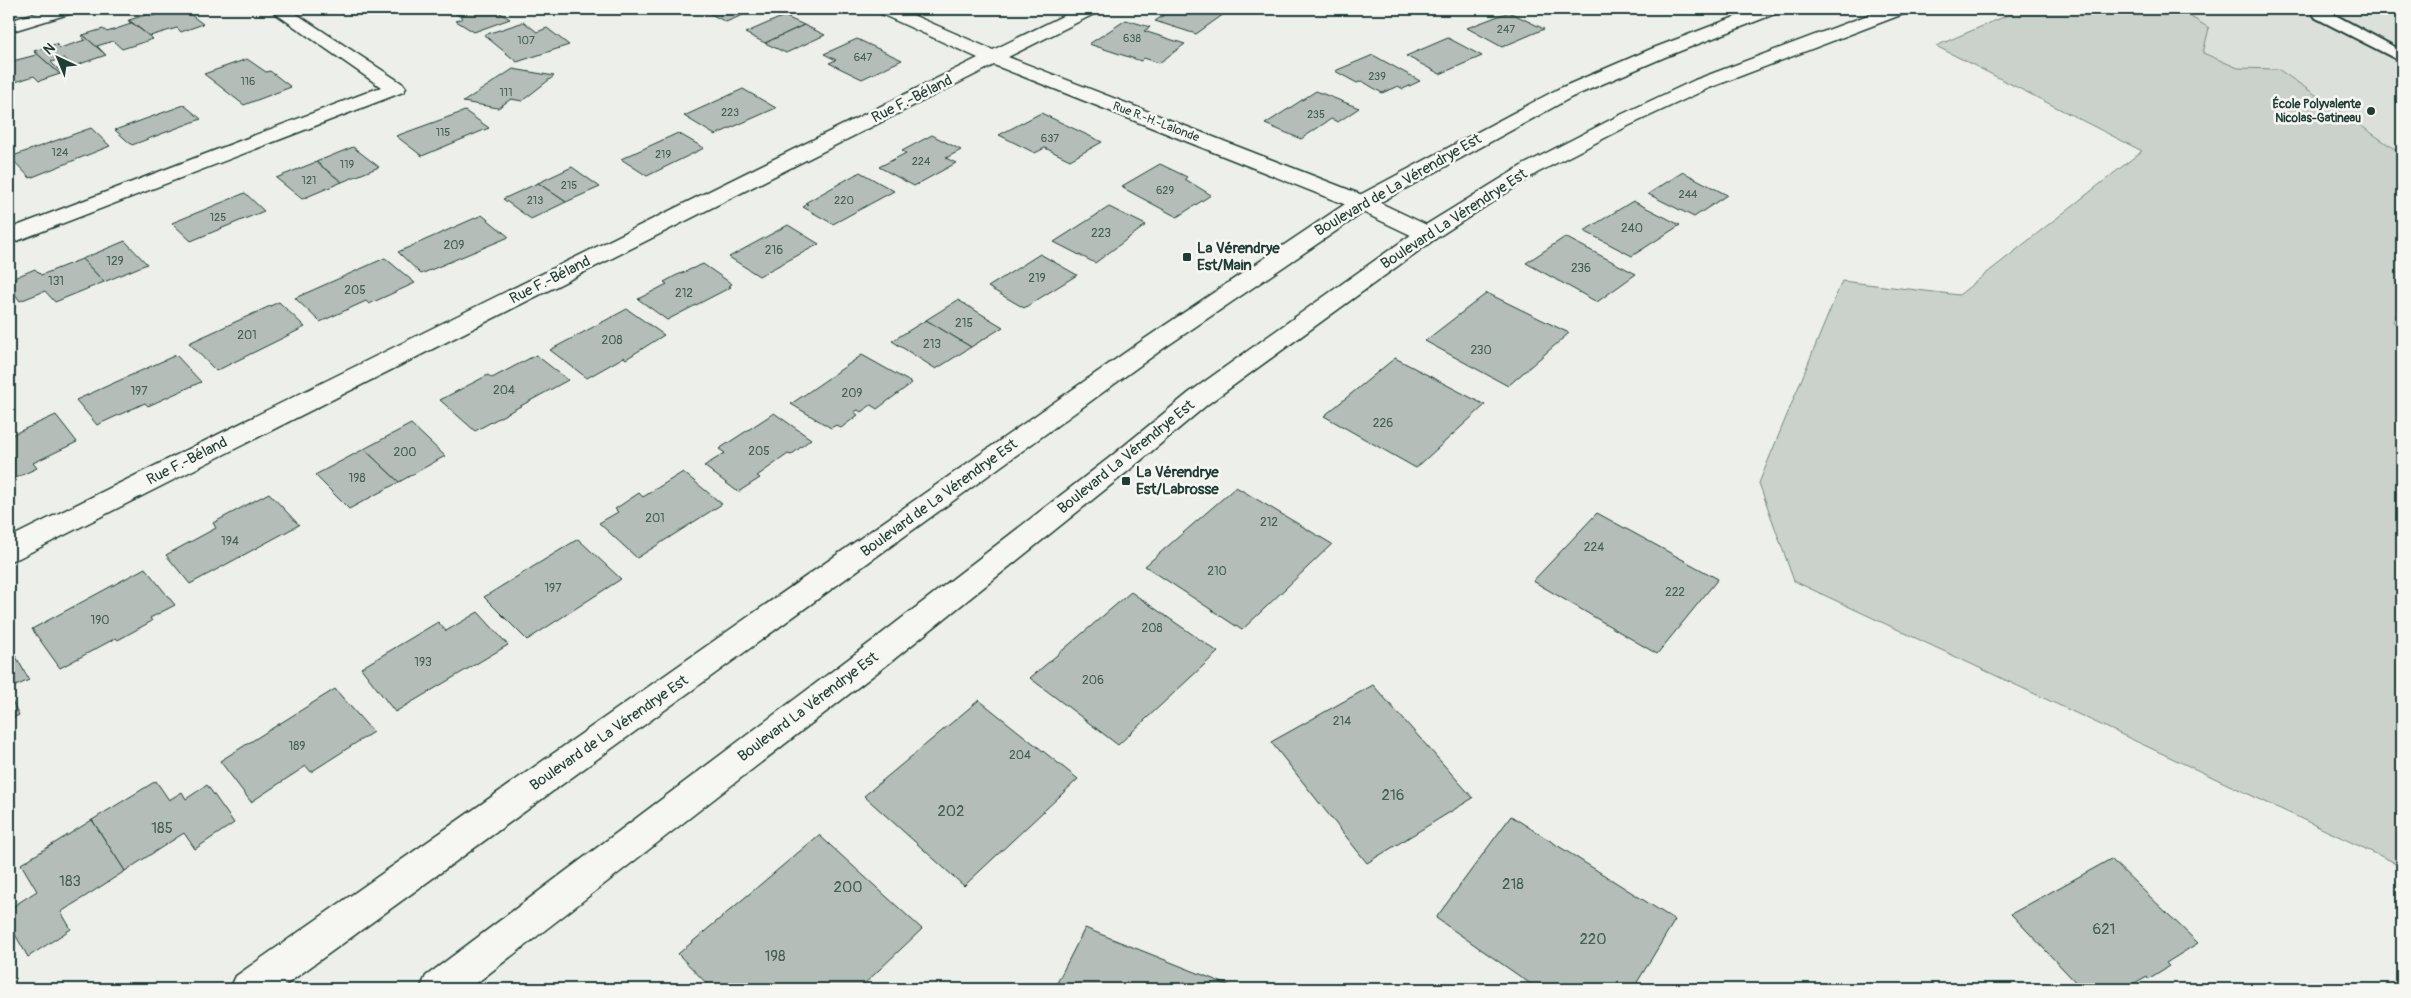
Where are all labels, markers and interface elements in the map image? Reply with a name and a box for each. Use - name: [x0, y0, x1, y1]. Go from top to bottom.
- house number: 247: [1497, 23, 1515, 36]
- north arrow: [32, 32, 82, 82]
- house number: 638: [1123, 32, 1141, 45]
- house number: 107: [517, 34, 535, 47]
- text: N: [40, 40, 59, 58]
- house number: 647: [854, 51, 872, 64]
- house number: 239: [1368, 70, 1386, 83]
- street label: Rue F.-Béland: [868, 71, 956, 127]
- house number: 116: [240, 75, 256, 88]
- house number: 111: [500, 86, 512, 99]
- place label: École Polyvalente Nicolas-Gatineau: [2272, 96, 2362, 126]
- street label: Rue R.-H.-Lalonde: [1111, 99, 1201, 145]
- marker: École Polyvalente Nicolas-Gatineau: [2365, 105, 2377, 117]
- house number: 223: [721, 106, 739, 119]
- house number: 235: [1307, 108, 1325, 121]
- house number: 115: [436, 126, 450, 139]
- street label: Boulevard de La Vérendrye Est: [1311, 129, 1485, 240]
- house number: 637: [1041, 132, 1059, 145]
- house number: 124: [52, 146, 69, 159]
- house number: 219: [655, 148, 671, 161]
- house number: 224: [912, 155, 931, 168]
- house number: 119: [340, 158, 354, 171]
- street label: Boulevard La Vérendrye Est: [1377, 164, 1532, 274]
- house number: 121: [302, 174, 316, 187]
- house number: 215: [561, 179, 577, 192]
- house number: 629: [1156, 184, 1174, 197]
- house number: 244: [1679, 188, 1698, 201]
- house number: 213: [527, 194, 543, 207]
- house number: 220: [834, 194, 854, 207]
- house number: 125: [210, 211, 226, 224]
- house number: 240: [1621, 221, 1643, 236]
- house number: 223: [1091, 226, 1111, 241]
- house number: 209: [443, 238, 465, 253]
- place label: La Vérendrye Est/Main: [1197, 239, 1280, 275]
- house number: 216: [765, 243, 783, 258]
- marker: La Vérendrye Est/Main: [1181, 251, 1193, 263]
- street label: Rue F.-Béland: [506, 252, 594, 308]
- house number: 129: [106, 254, 124, 269]
- house number: 236: [1571, 261, 1591, 276]
- house number: 219: [1028, 271, 1046, 286]
- house number: 131: [48, 274, 64, 289]
- house number: 205: [344, 283, 366, 298]
- house number: 212: [675, 286, 693, 301]
- house number: 215: [955, 316, 973, 331]
- house number: 201: [237, 328, 257, 343]
- house number: 208: [602, 333, 622, 348]
- house number: 213: [923, 337, 941, 352]
- house number: 230: [1470, 343, 1492, 358]
- house number: 204: [493, 383, 515, 398]
- house number: 197: [130, 384, 148, 399]
- house number: 209: [841, 386, 863, 401]
- street label: Boulevard La Vérendrye Est: [1054, 395, 1199, 518]
- house number: 226: [1373, 416, 1393, 431]
- street label: Rue F.-Béland: [143, 433, 231, 489]
- street label: Boulevard de La Vérendrye Est: [857, 434, 1022, 561]
- house number: 205: [748, 444, 770, 459]
- house number: 200: [393, 445, 417, 460]
- place label: La Vérendrye Est/Labrosse: [1136, 463, 1219, 499]
- house number: 198: [349, 471, 365, 486]
- marker: La Vérendrye Est/Labrosse: [1120, 475, 1132, 487]
- house number: 201: [645, 511, 665, 526]
- house number: 212: [1260, 515, 1278, 530]
- house number: 194: [221, 534, 239, 549]
- house number: 224: [1584, 540, 1604, 555]
- house number: 210: [1207, 564, 1227, 579]
- house number: 197: [544, 581, 562, 596]
- house number: 222: [1665, 585, 1685, 600]
- house number: 190: [90, 613, 110, 628]
- house number: 208: [1142, 621, 1162, 636]
- street label: Boulevard La Vérendrye Est: [734, 647, 883, 766]
- house number: 193: [414, 655, 432, 670]
- street label: Boulevard de La Vérendrye Est: [526, 670, 693, 795]
- house number: 206: [1082, 673, 1104, 688]
- house number: 214: [1333, 714, 1351, 729]
- house number: 189: [289, 739, 305, 754]
- house number: 204: [1009, 748, 1031, 763]
- house number: 216: [1382, 786, 1404, 805]
- house number: 202: [937, 802, 965, 821]
- house number: 185: [151, 819, 173, 838]
- house number: 183: [59, 872, 81, 891]
- house number: 218: [1502, 875, 1524, 894]
- house number: 200: [834, 878, 862, 897]
- house number: 621: [2093, 920, 2115, 939]
- house number: 220: [1579, 930, 1607, 949]
- house number: 198: [764, 947, 786, 966]

